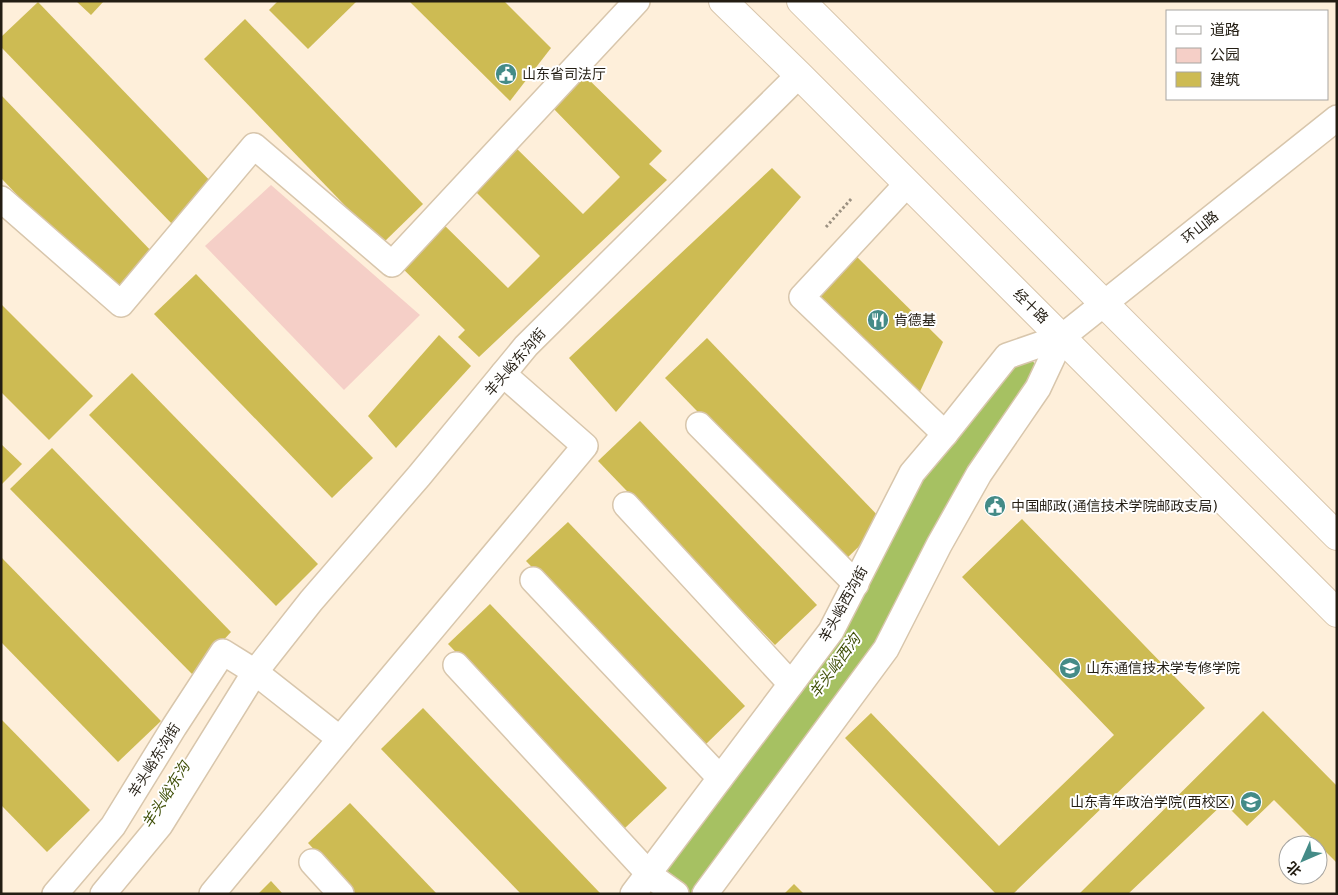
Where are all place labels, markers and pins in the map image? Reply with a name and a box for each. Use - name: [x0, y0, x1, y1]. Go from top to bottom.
- public building icon: 山东省司法厅: [494, 62, 518, 86]
- place label: 山东省司法厅: [522, 66, 606, 82]
- restaurant icon: 肯德基: [866, 308, 890, 332]
- place label: 肯德基: [894, 312, 936, 328]
- public building icon: 中国邮政(通信技术学院邮政支局): [983, 494, 1007, 518]
- place label: 中国邮政(通信技术学院邮政支局): [1011, 498, 1218, 514]
- school or university icon: 山东通信技术学专修学院: [1058, 656, 1082, 680]
- place label: 山东通信技术学专修学院: [1086, 660, 1240, 676]
- school or university icon: 山东青年政治学院(西校区): [1239, 790, 1263, 814]
- place label: 山东青年政治学院(西校区): [1070, 794, 1235, 810]

